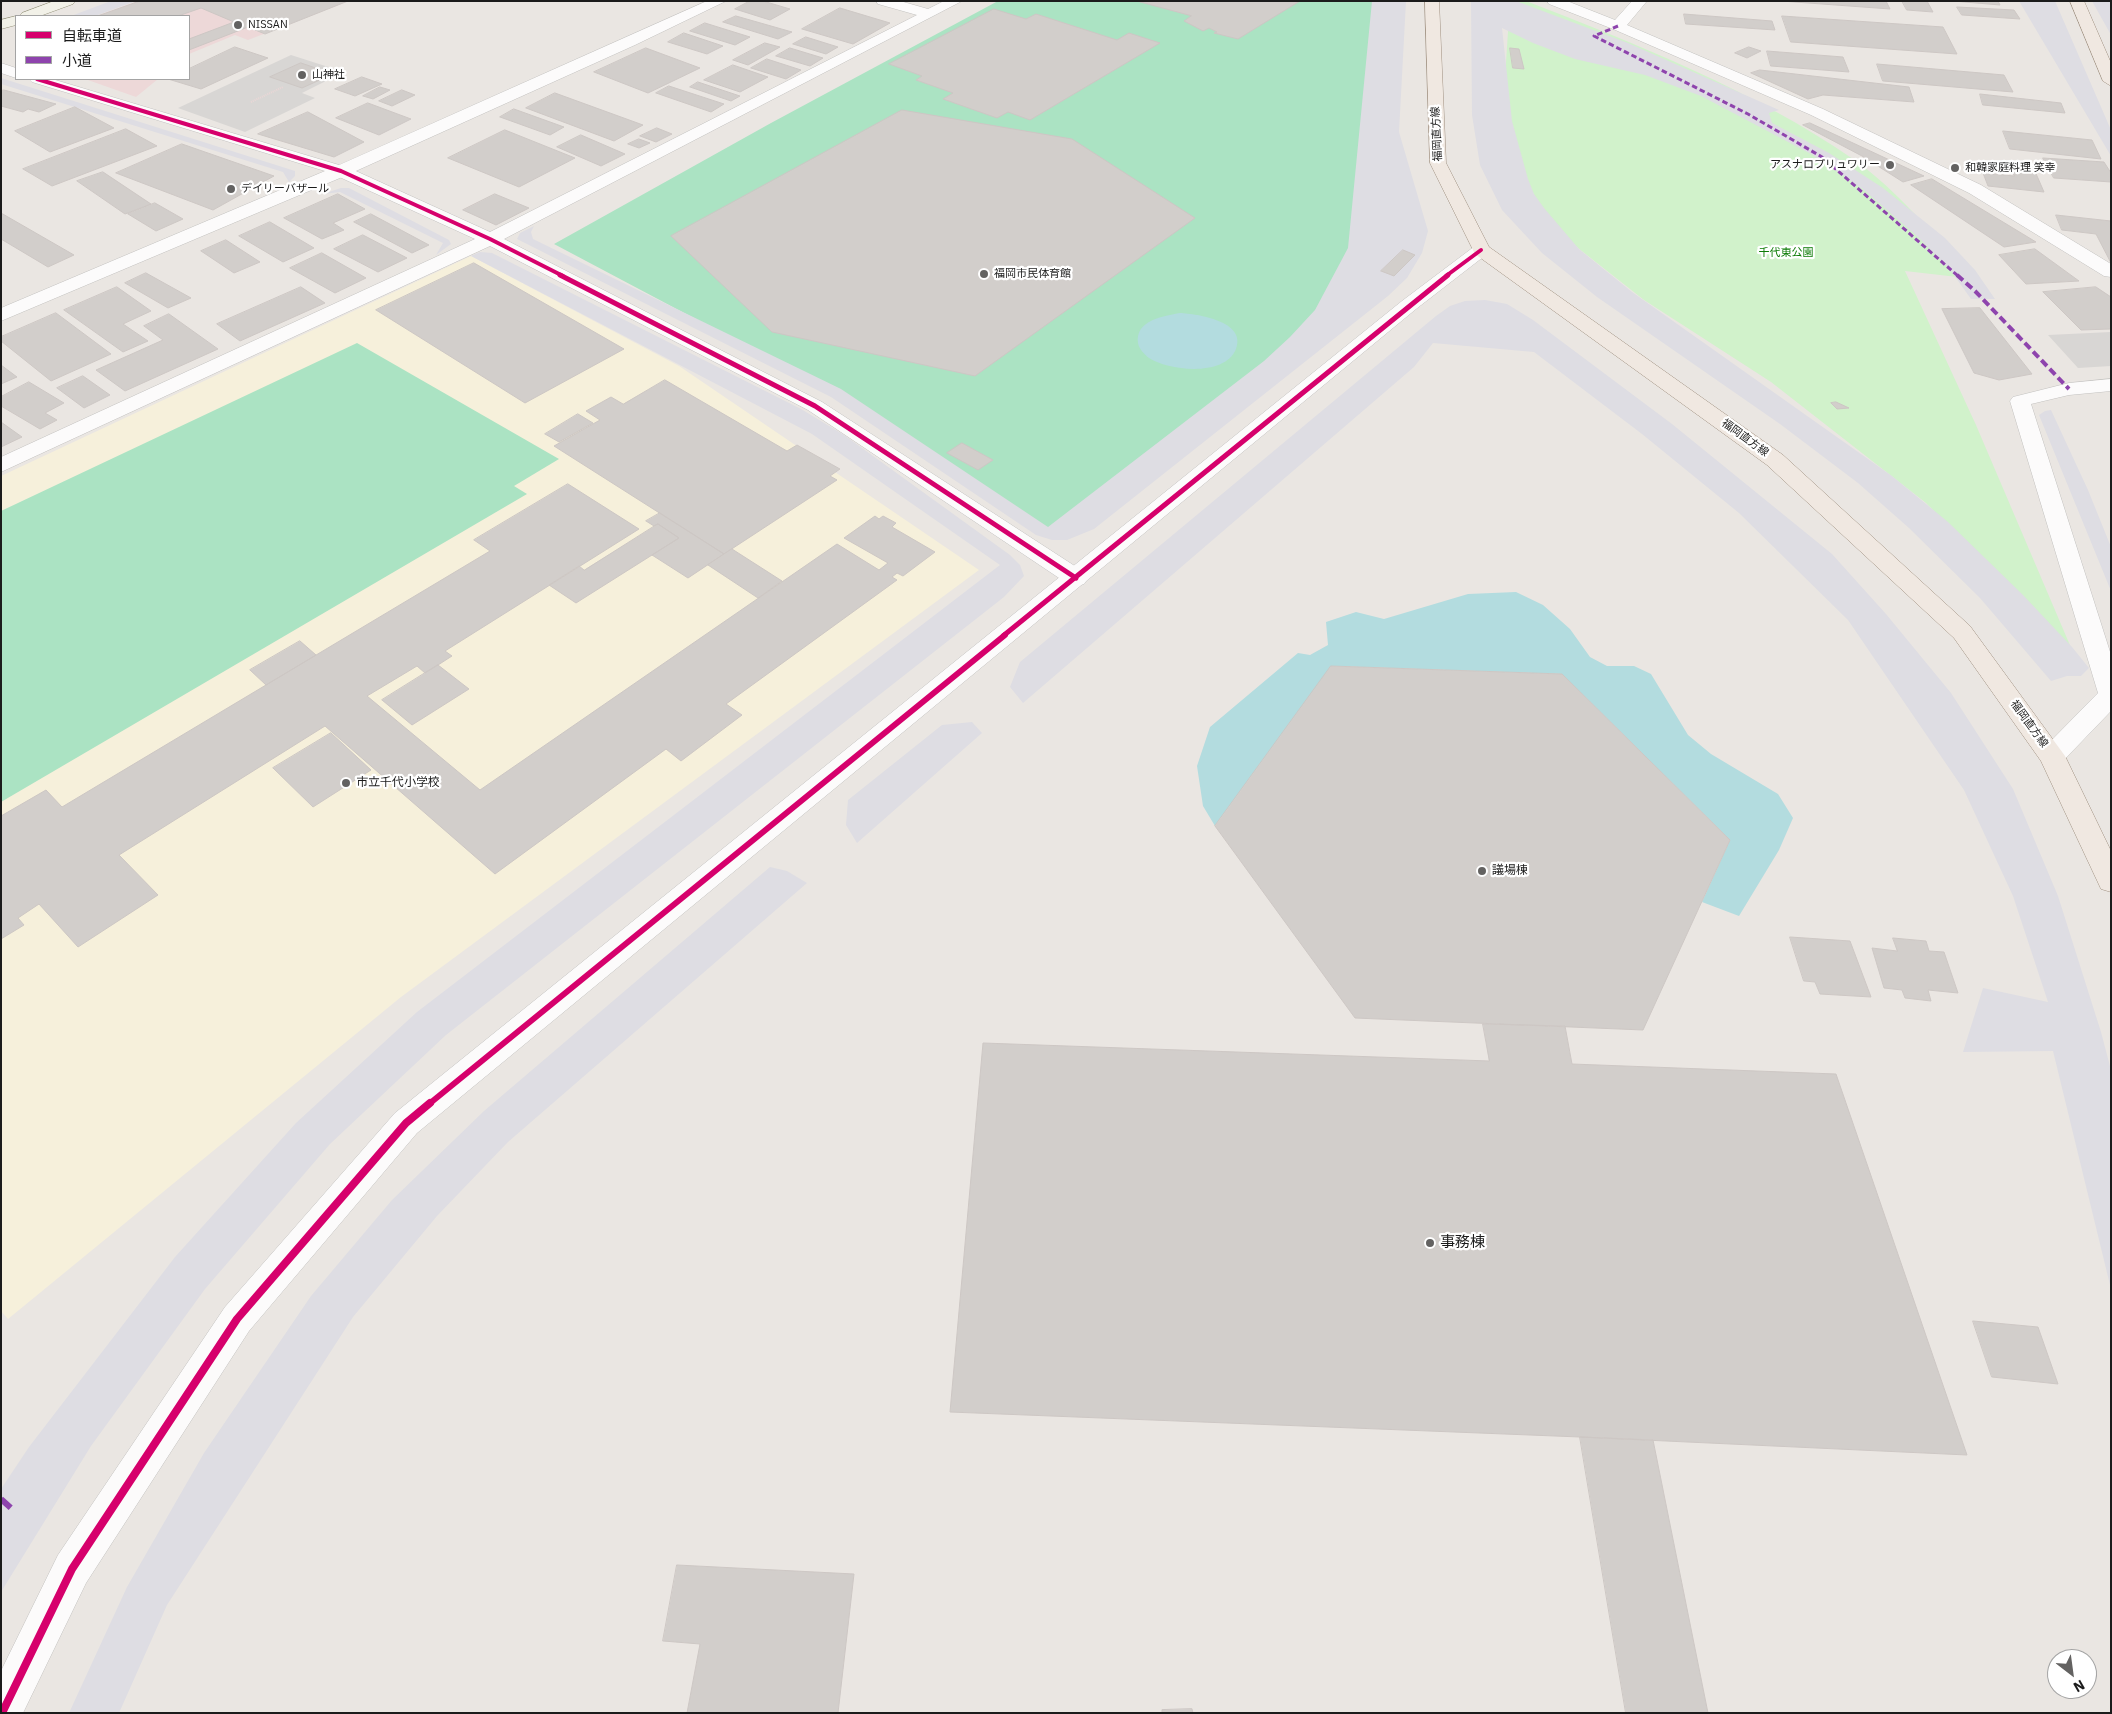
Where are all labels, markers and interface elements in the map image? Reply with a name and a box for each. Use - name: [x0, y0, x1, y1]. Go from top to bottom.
- legend: [15, 15, 190, 80]
- place label: NISSAN: [248, 18, 288, 32]
- marker: NISSAN: [232, 19, 244, 31]
- text: 自転車道: [62, 26, 122, 45]
- text: 小道: [62, 51, 92, 70]
- place label: 山神社: [312, 68, 345, 82]
- marker: 山神社: [296, 69, 308, 81]
- street label: 福岡直方線: [1429, 106, 1445, 162]
- place label: アスナロプリュワリー: [1770, 158, 1880, 172]
- marker: アスナロプリュワリー: [1884, 159, 1896, 171]
- place label: 和韓家庭料理 笑幸: [1965, 161, 2056, 175]
- marker: 和韓家庭料理 笑幸: [1949, 162, 1961, 174]
- place label: デイリーバザール: [241, 182, 329, 196]
- marker: デイリーバザール: [225, 183, 237, 195]
- park label: 千代東公園: [1759, 246, 1813, 260]
- place label: 福岡市民体育館: [994, 267, 1071, 281]
- marker: 福岡市民体育館: [978, 268, 990, 280]
- street label: 福岡直方線: [1719, 416, 1771, 460]
- street label: 福岡直方線: [2007, 698, 2051, 750]
- place label: 市立千代小学校: [356, 776, 440, 790]
- marker: 市立千代小学校: [340, 777, 352, 789]
- place label: 議場棟: [1492, 864, 1528, 878]
- marker: 議場棟: [1476, 865, 1488, 877]
- place label: 事務棟: [1440, 1234, 1485, 1252]
- marker: 事務棟: [1424, 1237, 1436, 1249]
- north arrow: [2047, 1649, 2097, 1699]
- text: N: [2070, 1676, 2088, 1696]

